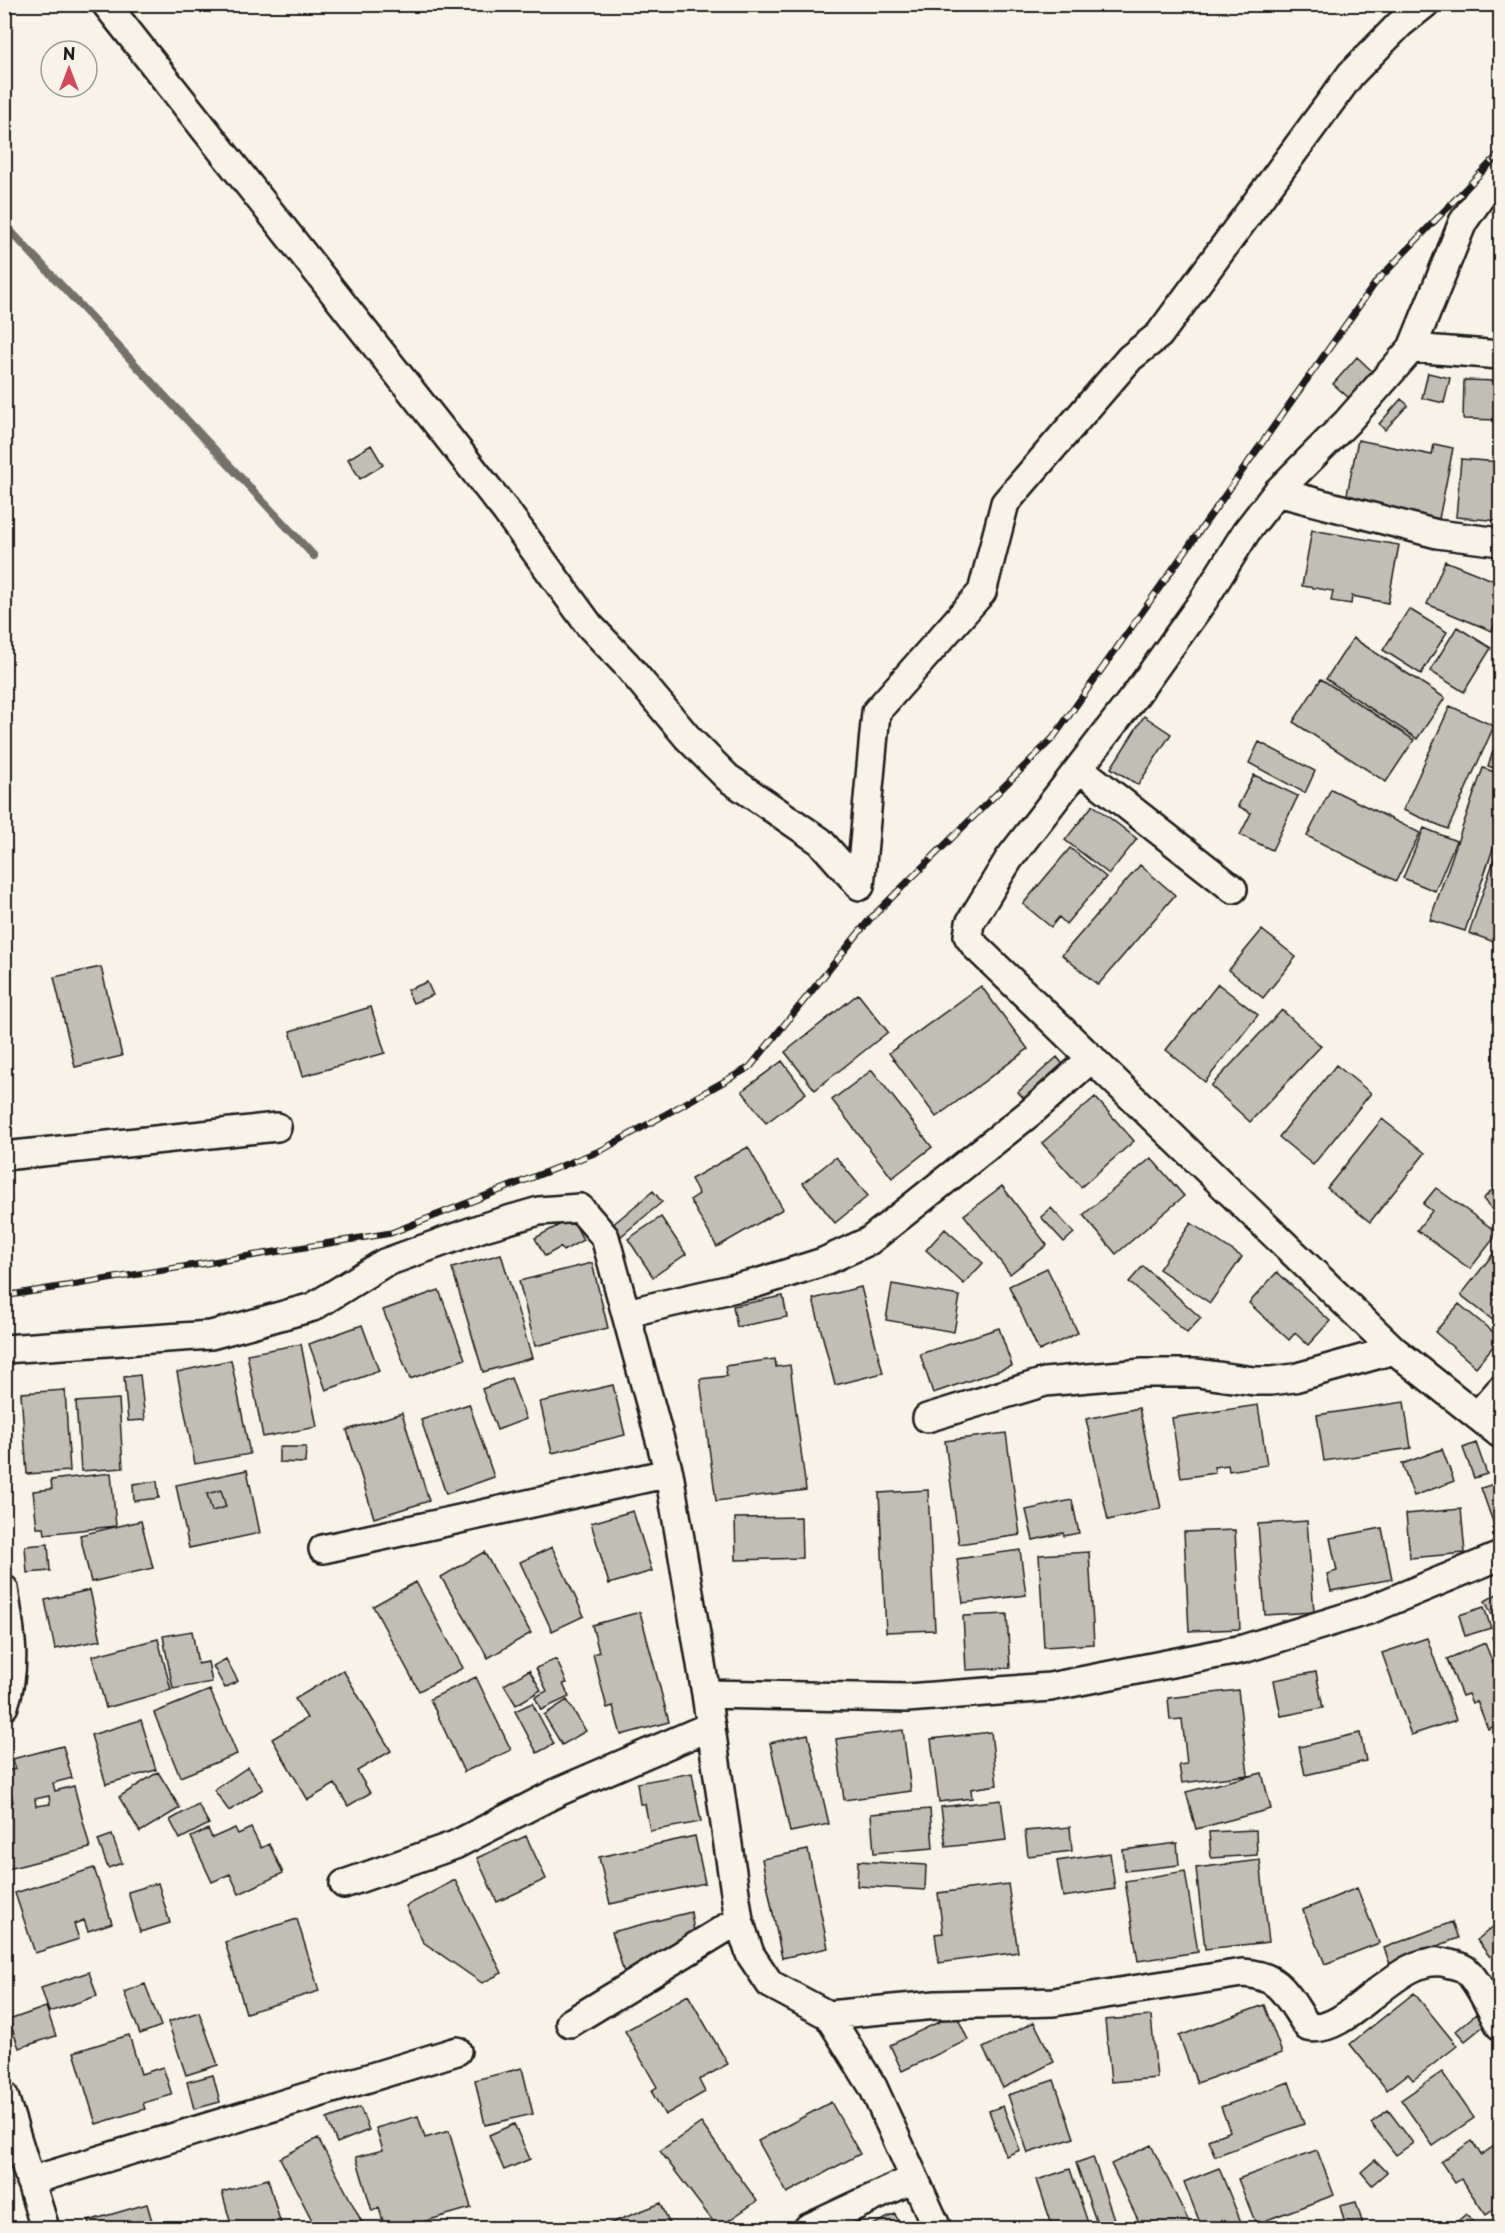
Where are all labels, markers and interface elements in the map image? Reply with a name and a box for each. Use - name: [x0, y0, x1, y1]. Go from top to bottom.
- north arrow: [39, 39, 99, 99]
- text: N: [63, 41, 75, 65]

